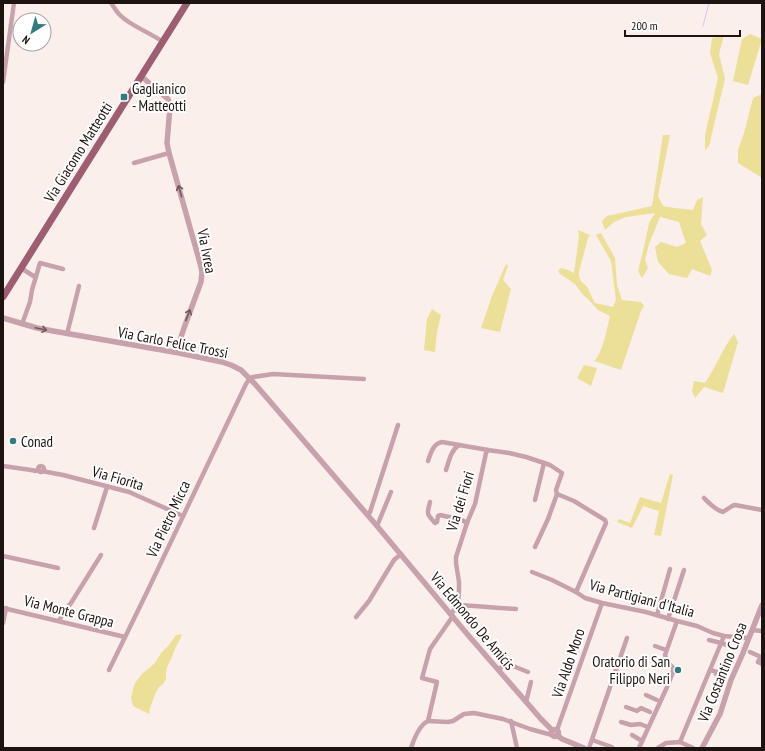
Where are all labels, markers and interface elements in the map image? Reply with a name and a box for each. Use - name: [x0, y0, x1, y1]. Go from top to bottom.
- north arrow: [12, 12, 52, 52]
- scale bar: [625, 12, 740, 38]
- text: 200 m: [631, 18, 658, 33]
- text: N: [19, 33, 33, 47]
- place label: Gaglianico - Matteotti: [132, 79, 186, 115]
- marker: Gaglianico - Matteotti: [119, 92, 129, 102]
- street label: Via Giacomo Matteotti: [39, 98, 116, 207]
- one-way arrow: [176, 184, 183, 197]
- street label: Via Ivrea: [193, 226, 221, 275]
- one-way arrow: [185, 310, 193, 322]
- street label: Via Carlo Felice Trossi: [115, 322, 230, 362]
- one-way arrow: [34, 325, 47, 333]
- place label: Conad: [21, 432, 53, 451]
- marker: Conad: [8, 436, 18, 446]
- street label: Via Fiorita: [89, 461, 146, 494]
- street label: Via dei Fiori: [442, 469, 478, 534]
- street label: Via Pietro Micca: [141, 477, 194, 561]
- street label: Via Edmondo De Amicis: [426, 567, 519, 674]
- street label: Via Partigiani d'Italia: [586, 575, 697, 621]
- street label: Via Monte Grappa: [21, 590, 116, 631]
- street label: Via Costantino Crosa: [693, 619, 751, 726]
- street label: Via Aldo Moro: [547, 626, 589, 701]
- place label: Oratorio di San Filippo Neri: [592, 652, 670, 688]
- marker: Oratorio di San Filippo Neri: [673, 665, 683, 675]

